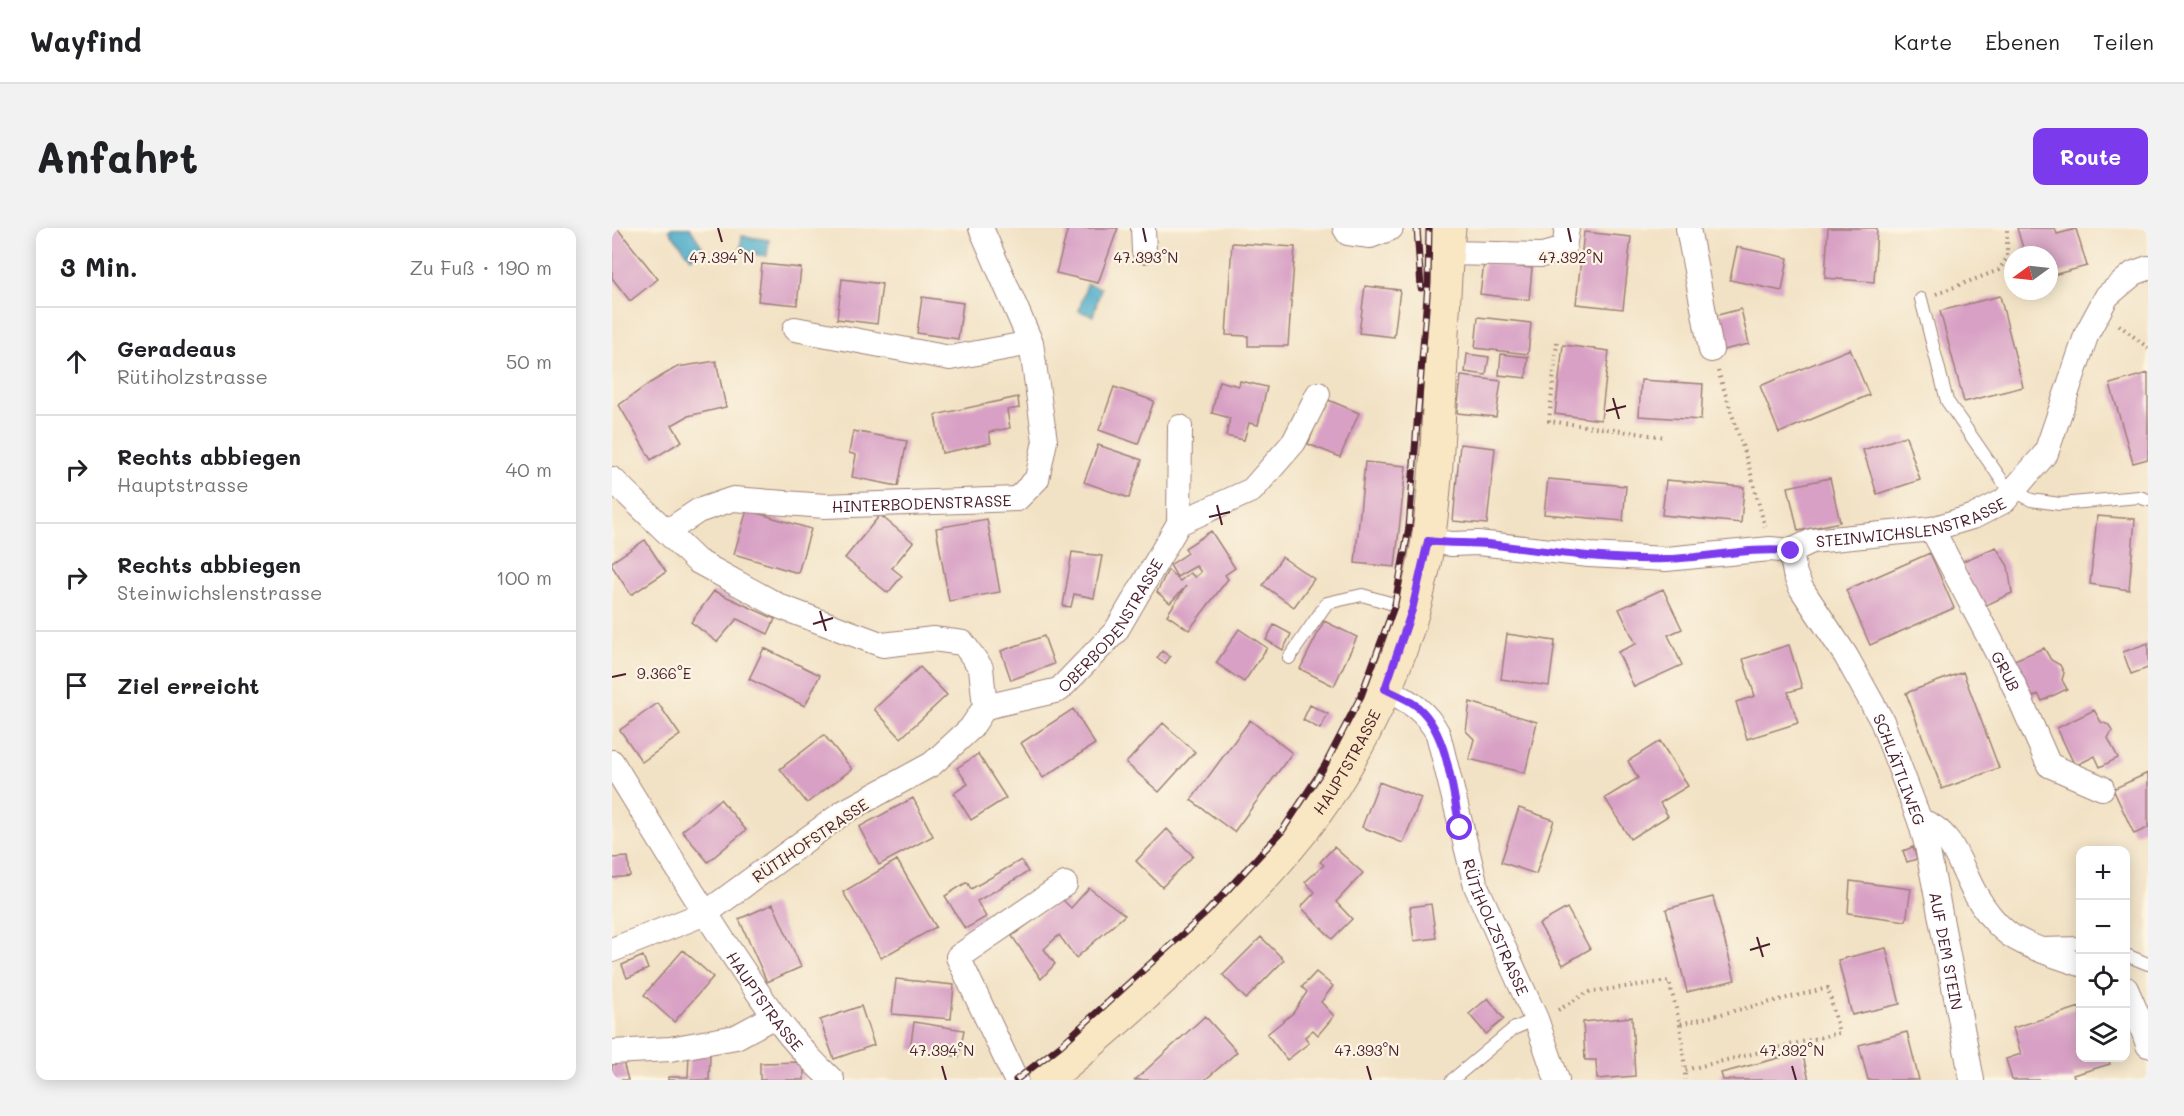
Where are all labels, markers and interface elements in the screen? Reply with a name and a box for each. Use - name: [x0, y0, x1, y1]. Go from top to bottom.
- text: Wayfind: [30, 23, 141, 59]
- text: Karte: [1894, 28, 1952, 55]
- text: Ebenen: [1985, 28, 2060, 55]
- text: Teilen: [2093, 28, 2154, 55]
- button: Route: [2033, 128, 2148, 185]
- text: Anfahrt: [36, 129, 198, 184]
- north arrow: [2004, 246, 2058, 300]
- text: 47.394°N: [690, 247, 754, 267]
- text: 47.393°N: [1114, 247, 1178, 267]
- text: 47.392°N: [1539, 247, 1603, 267]
- text: 3 Min.: [60, 250, 138, 284]
- text: Zu Fuß · 190 m: [409, 254, 552, 280]
- text: Geradeaus: [117, 334, 236, 363]
- icon: ahead: [60, 345, 93, 378]
- text: 50 m: [506, 348, 552, 374]
- text: Rütiholzstrasse: [117, 363, 268, 389]
- text: Rechts abbiegen: [117, 442, 301, 471]
- icon: right: [60, 453, 93, 486]
- text: 40 m: [506, 456, 552, 482]
- text: Hauptstrasse: [117, 471, 249, 497]
- street label: HINTERBODENSTRASSE: [831, 489, 1012, 516]
- street label: STEINWICHSLENSTRASSE: [1815, 491, 2009, 551]
- route end: [1777, 537, 1803, 563]
- text: Rechts abbiegen: [117, 550, 301, 579]
- street label: OBERBODENSTRASSE: [1052, 554, 1167, 696]
- icon: right: [60, 561, 93, 594]
- text: 100 m: [496, 564, 552, 590]
- text: Steinwichslenstrasse: [117, 579, 322, 605]
- street label: GRUB: [1987, 647, 2026, 694]
- text: 9.366°E: [637, 663, 692, 683]
- icon: arrive: [60, 669, 93, 702]
- text: Ziel erreicht: [117, 671, 259, 700]
- street label: HAUPTSTRASSE: [1307, 705, 1385, 818]
- street label: SCHLÄTTLIWEG: [1869, 709, 1931, 828]
- street label: RÜTIHOFSTRASSE: [748, 793, 872, 887]
- route start: [1446, 814, 1472, 840]
- map controls: [2076, 846, 2130, 1062]
- button: +: [2076, 846, 2130, 900]
- street label: RÜTIHOLZSTRASSE: [1459, 856, 1534, 999]
- street label: AUF DEM STEIN: [1926, 890, 1969, 1012]
- button: −: [2076, 900, 2130, 954]
- street label: HAUPTSTRASSE: [723, 947, 809, 1055]
- button: locate: [2076, 954, 2130, 1008]
- button: layers: [2076, 1008, 2130, 1062]
- text: 47.394°N: [910, 1040, 974, 1060]
- text: 47.393°N: [1335, 1040, 1399, 1060]
- text: 47.392°N: [1760, 1040, 1824, 1060]

